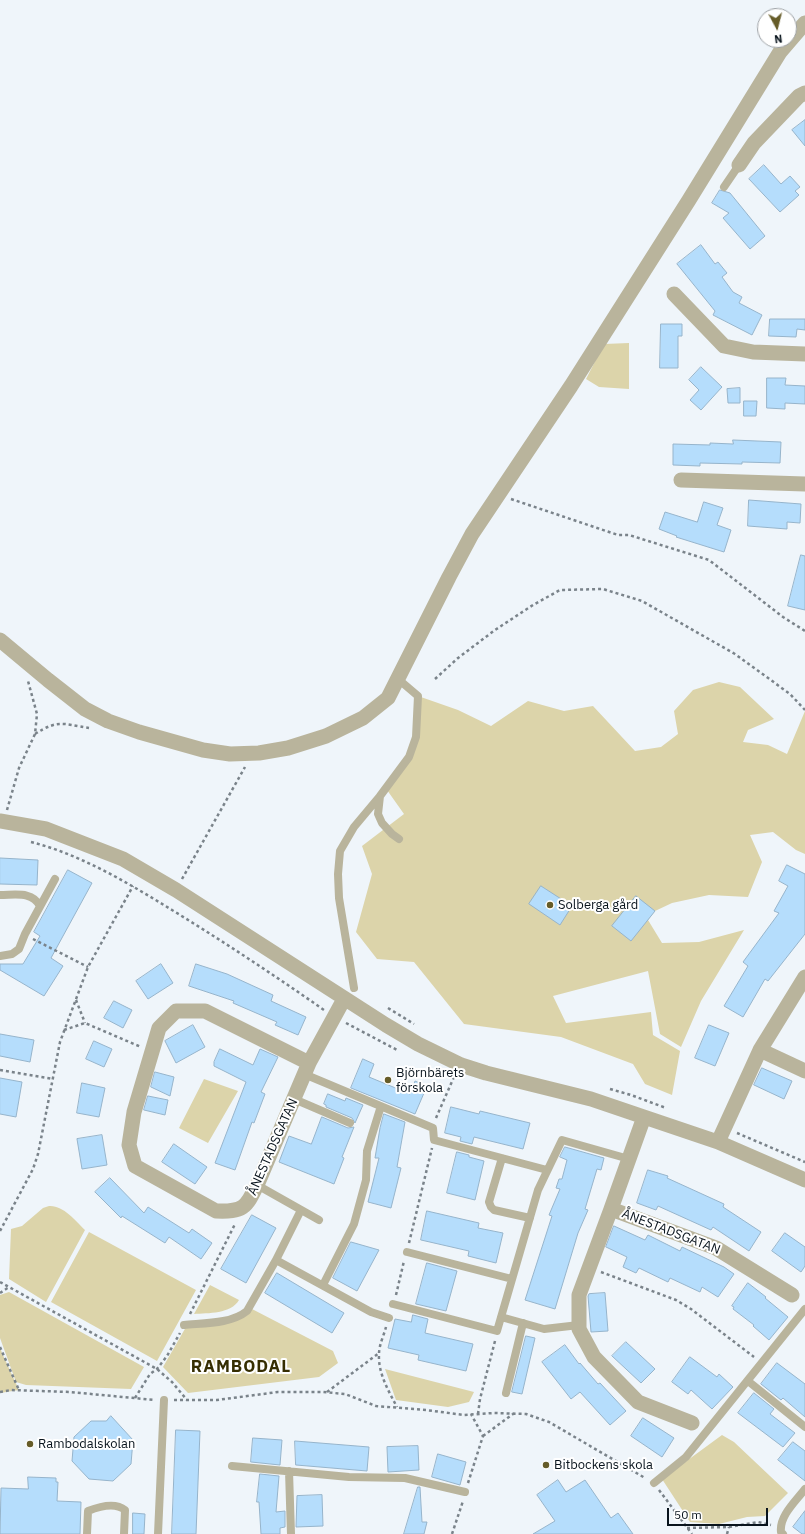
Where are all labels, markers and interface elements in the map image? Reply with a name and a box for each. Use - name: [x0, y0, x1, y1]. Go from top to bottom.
- north arrow: [757, 8, 797, 48]
- text: N: [774, 31, 783, 46]
- place label: Solberga gård: [558, 897, 638, 913]
- marker: Solberga gård: [545, 900, 555, 910]
- place label: Björnbärets förskola: [396, 1065, 464, 1096]
- marker: Björnbärets förskola: [383, 1075, 393, 1085]
- street label: ÅNESTADSGATAN: [245, 1096, 301, 1198]
- street label: ÅNESTADSGATAN: [620, 1206, 722, 1258]
- district label: RAMBODAL: [191, 1357, 291, 1377]
- place label: Rambodalskolan: [38, 1436, 135, 1452]
- marker: Rambodalskolan: [25, 1439, 35, 1449]
- place label: Bitbockens skola: [554, 1457, 653, 1473]
- marker: Bitbockens skola: [541, 1460, 551, 1470]
- scale bar: [669, 1500, 770, 1526]
- text: 50 m: [674, 1507, 702, 1522]

